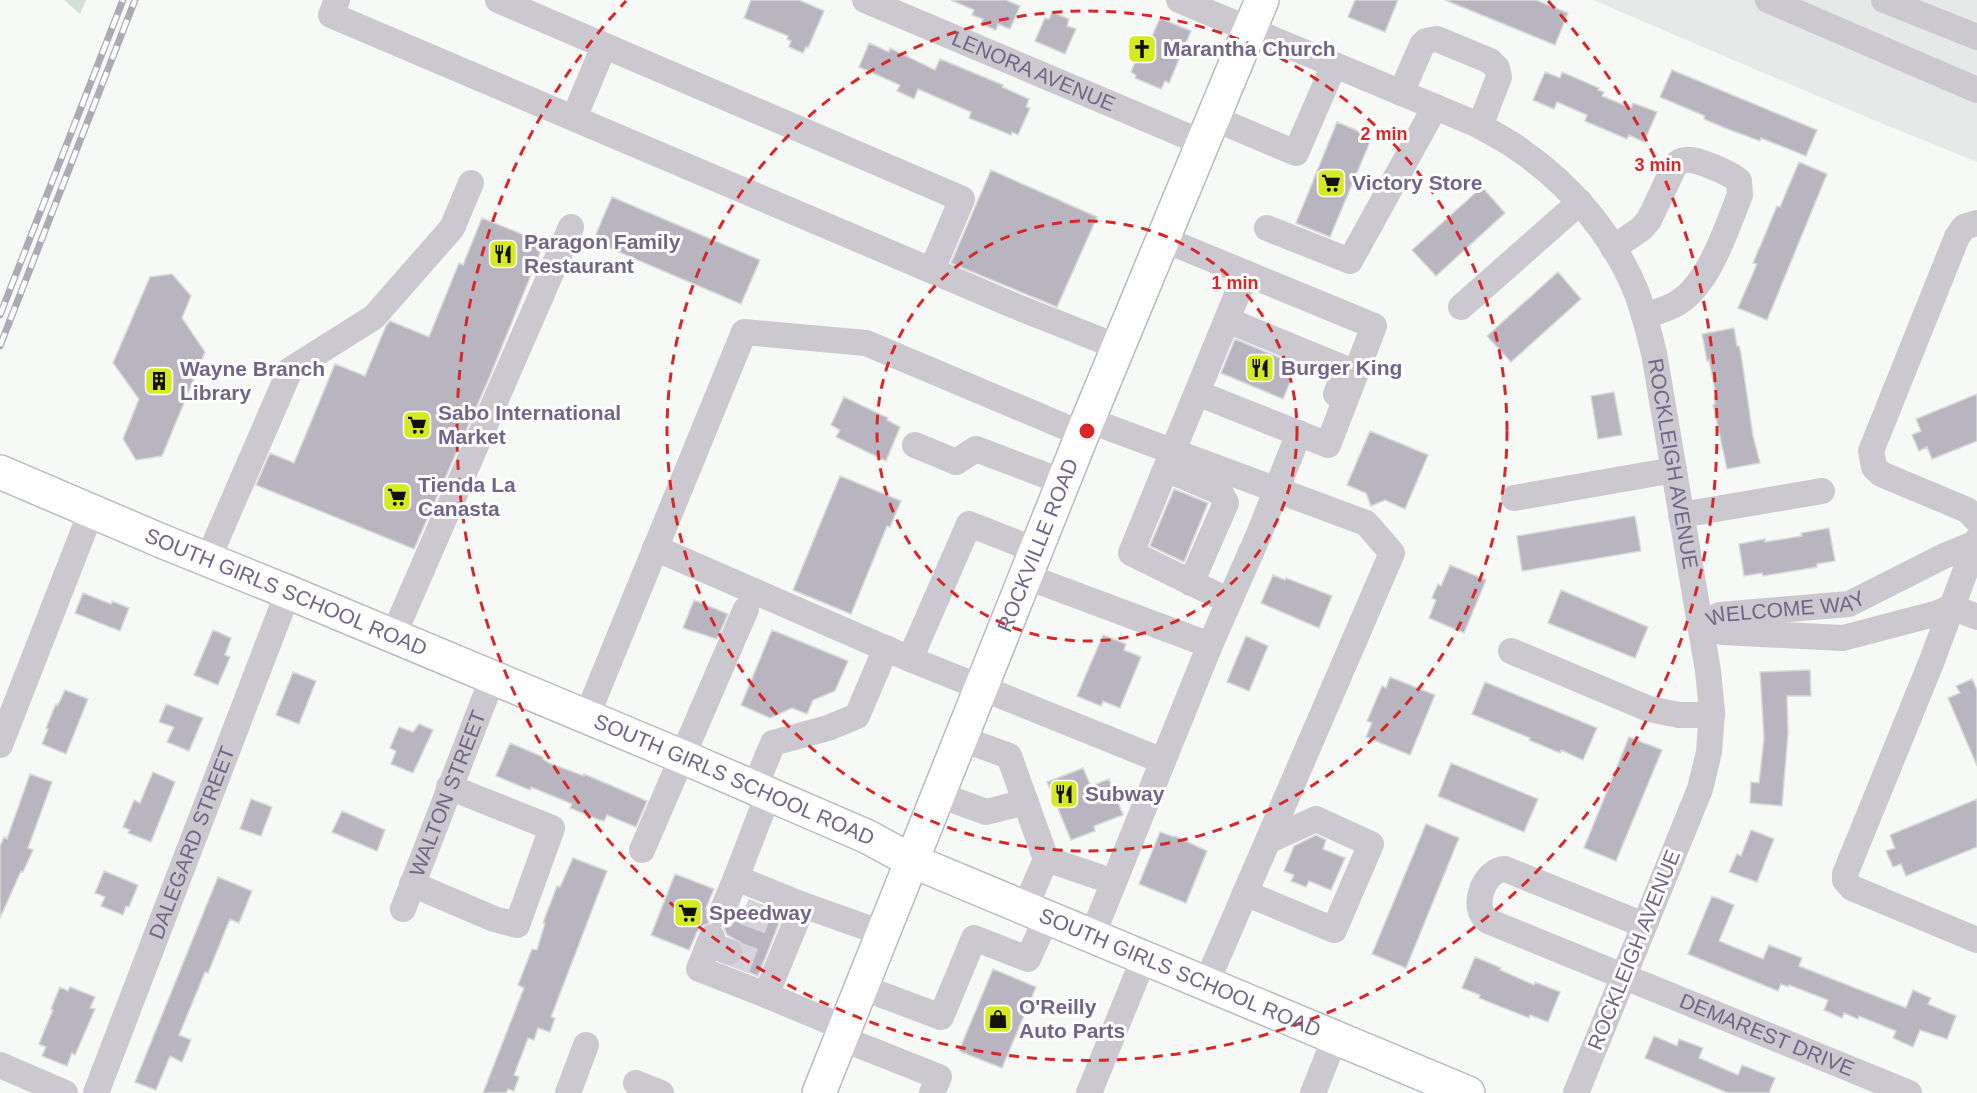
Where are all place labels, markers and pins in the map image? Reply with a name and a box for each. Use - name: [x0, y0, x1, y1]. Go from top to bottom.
- church icon: Marantha Church: [1126, 33, 1158, 65]
- place label: Marantha Church: [1163, 37, 1336, 60]
- supermarket icon: Victory Store: [1315, 167, 1347, 199]
- place label: Victory Store: [1352, 171, 1482, 194]
- place label: Paragon Family Restaurant: [524, 230, 681, 277]
- restaurant icon: Paragon Family Restaurant: [487, 238, 519, 270]
- restaurant icon: Burger King: [1244, 352, 1276, 384]
- place label: Burger King: [1281, 356, 1402, 379]
- place label: Wayne Branch Library: [180, 357, 325, 404]
- building icon: Wayne Branch Library: [143, 365, 175, 397]
- place label: Sabo International Market: [438, 401, 621, 448]
- supermarket icon: Sabo International Market: [401, 409, 433, 441]
- centre of rings: [1077, 421, 1097, 441]
- place label: Tienda La Canasta: [418, 473, 516, 520]
- supermarket icon: Tienda La Canasta: [381, 481, 413, 513]
- restaurant icon: Subway: [1048, 778, 1080, 810]
- place label: Subway: [1085, 782, 1165, 805]
- supermarket icon: Speedway: [672, 897, 704, 929]
- place label: Speedway: [709, 901, 812, 924]
- place label: O'Reilly Auto Parts: [1019, 995, 1125, 1042]
- shop icon: O'Reilly Auto Parts: [982, 1003, 1014, 1035]

